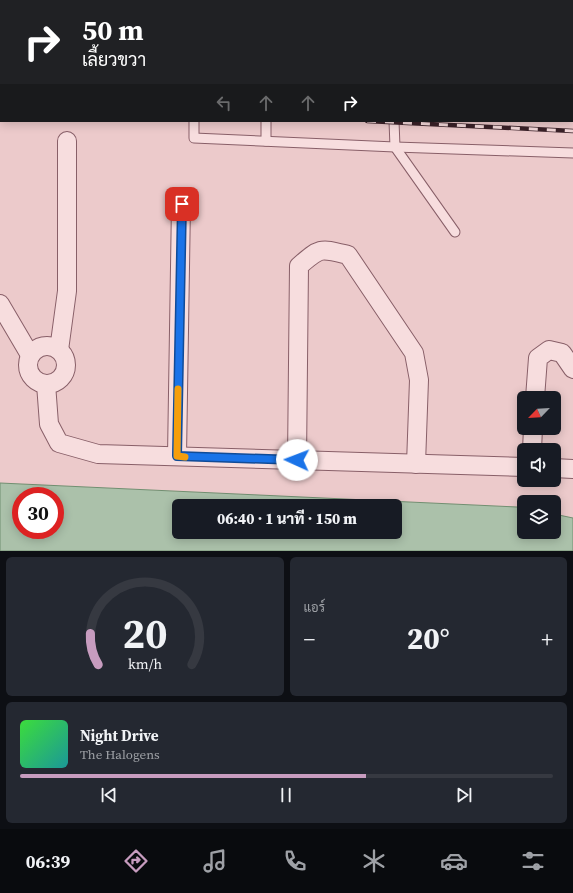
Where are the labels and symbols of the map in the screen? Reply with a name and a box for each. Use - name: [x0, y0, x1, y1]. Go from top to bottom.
- pin: [165, 187, 199, 221]
- north arrow: [517, 391, 561, 435]
- position arrow: [276, 439, 318, 481]
- speed limit sign: 30: [12, 487, 64, 539]

